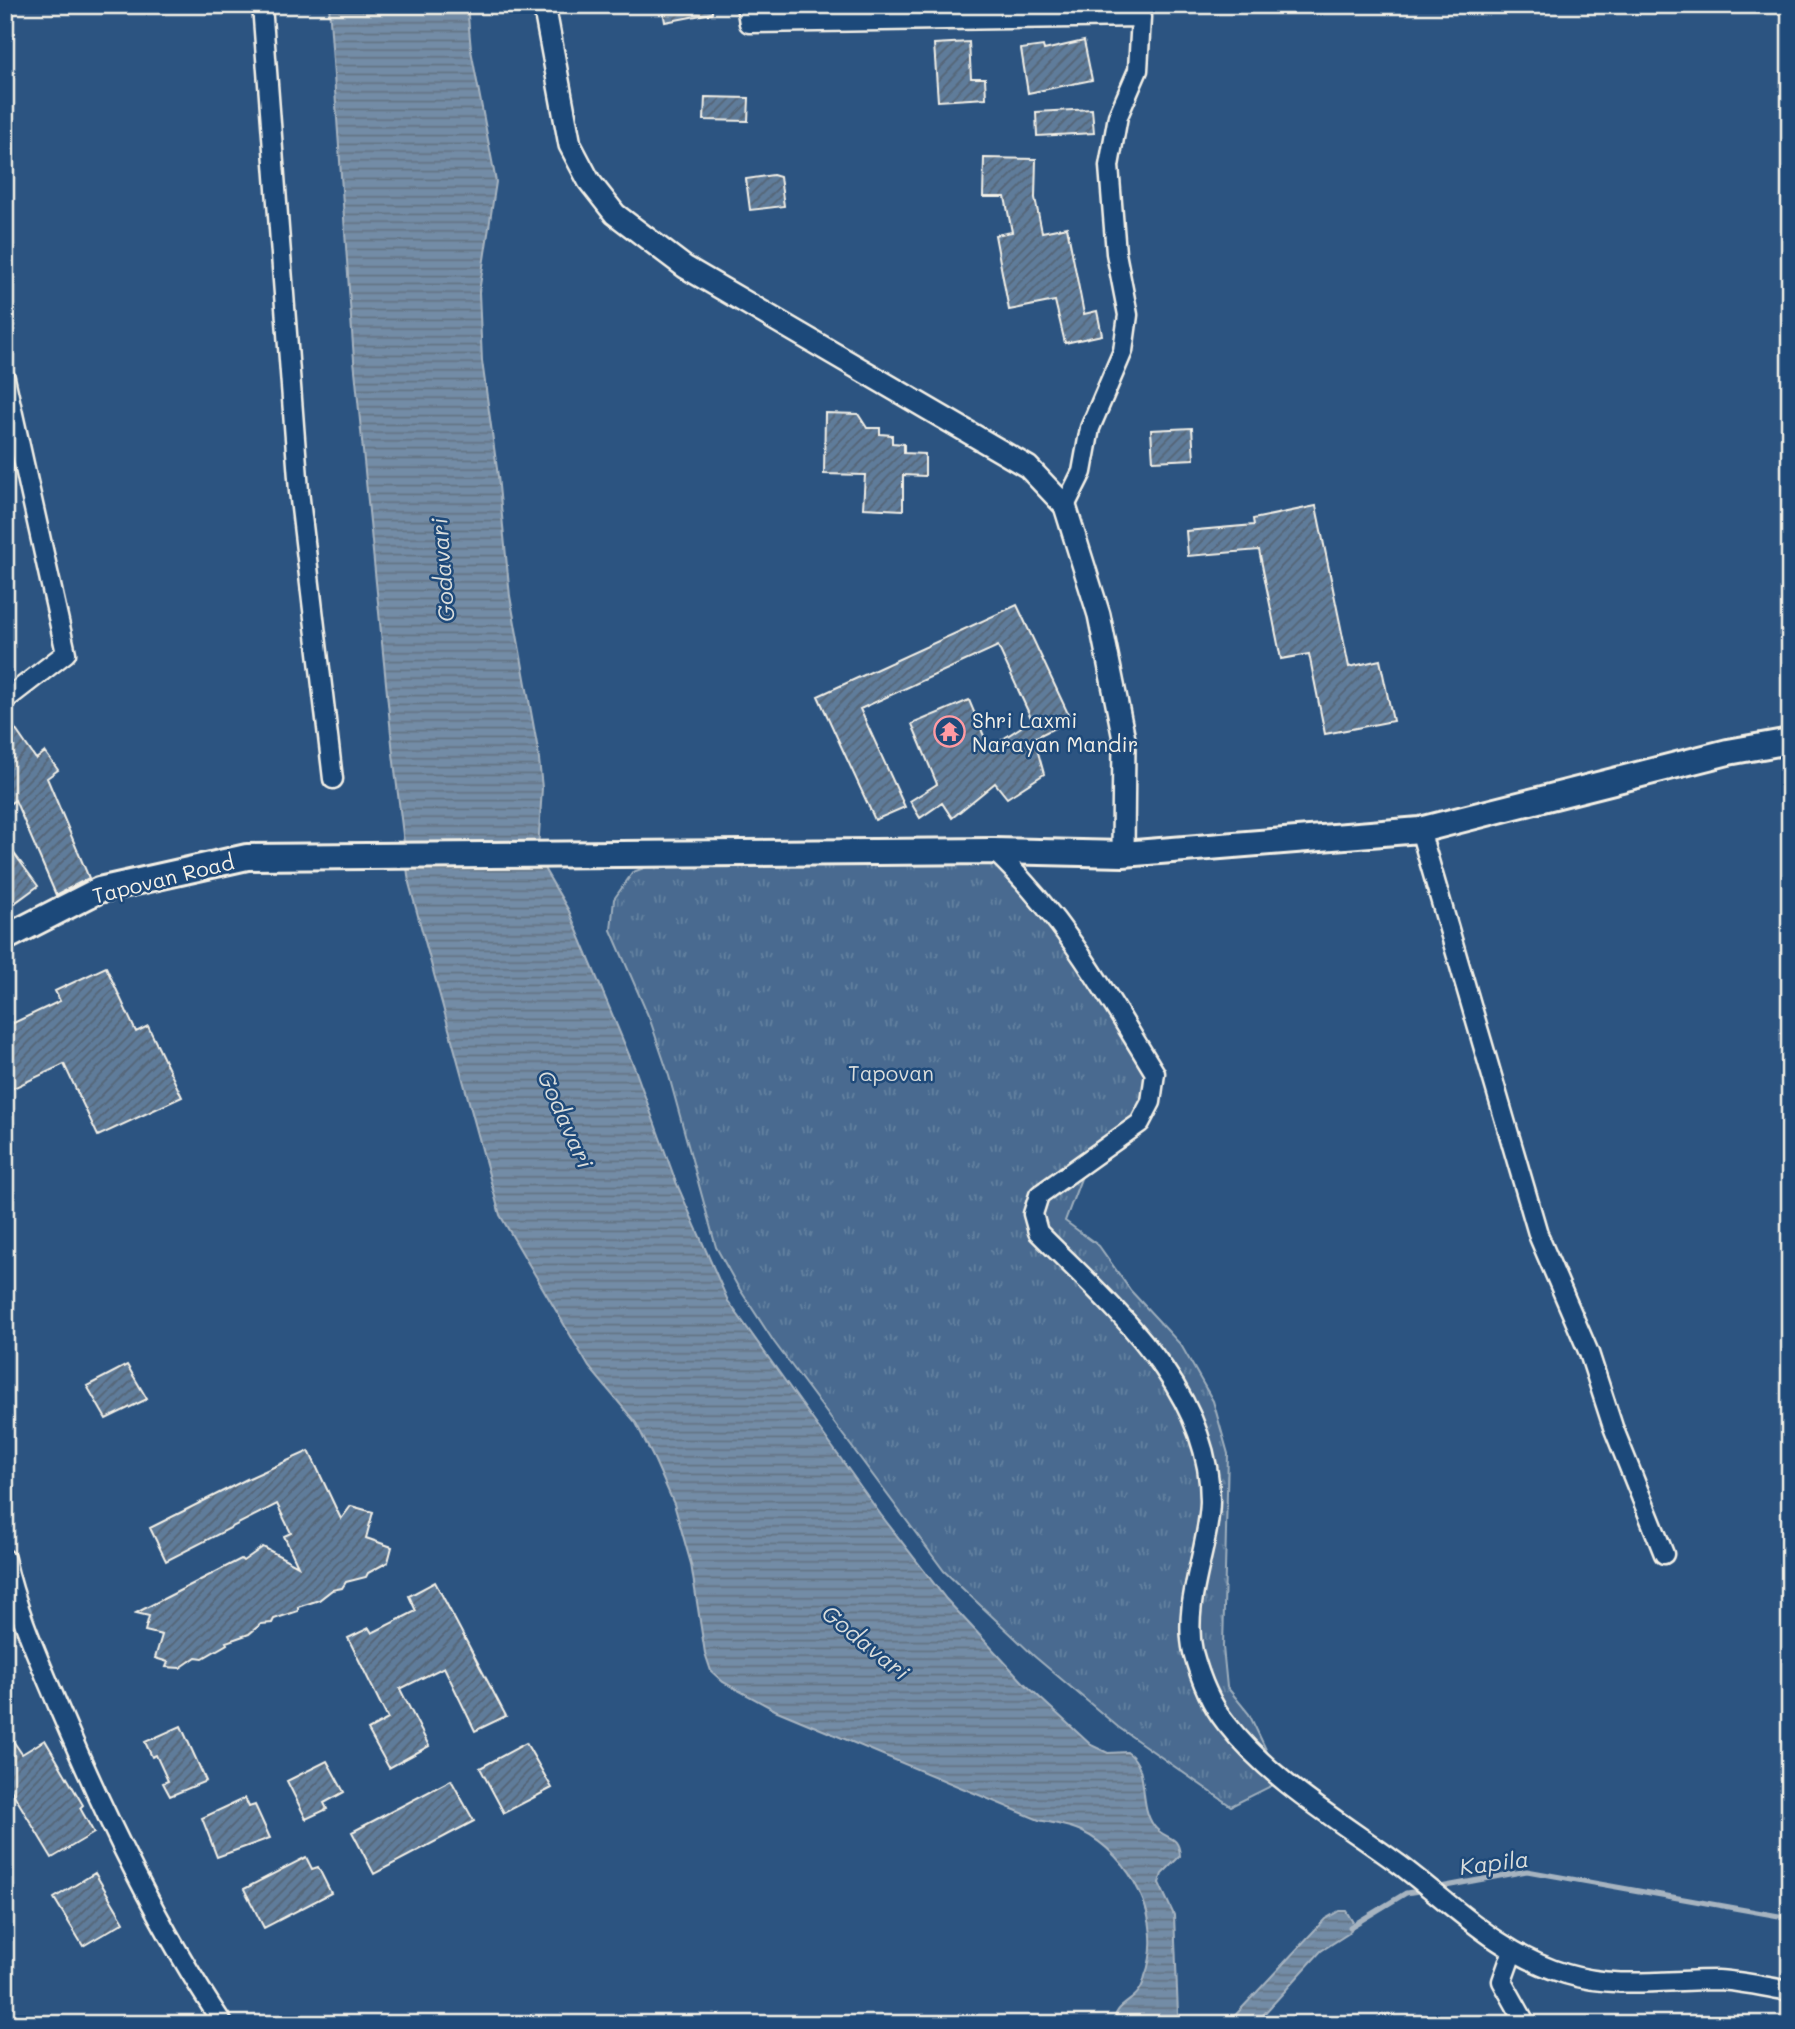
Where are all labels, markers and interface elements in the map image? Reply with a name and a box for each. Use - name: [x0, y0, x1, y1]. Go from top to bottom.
- water label: Godavari: [423, 517, 461, 623]
- place label: Shri Laxmi Narayan Mandir: [972, 706, 1138, 757]
- temple icon: Shri Laxmi Narayan Mandir: [932, 714, 966, 748]
- street label: Tapovan Road: [89, 847, 237, 909]
- park label: Tapovan: [848, 1059, 934, 1086]
- water label: Godavari: [531, 1065, 601, 1173]
- water label: Godavari: [816, 1597, 916, 1687]
- water label: Kapila: [1458, 1843, 1530, 1881]

